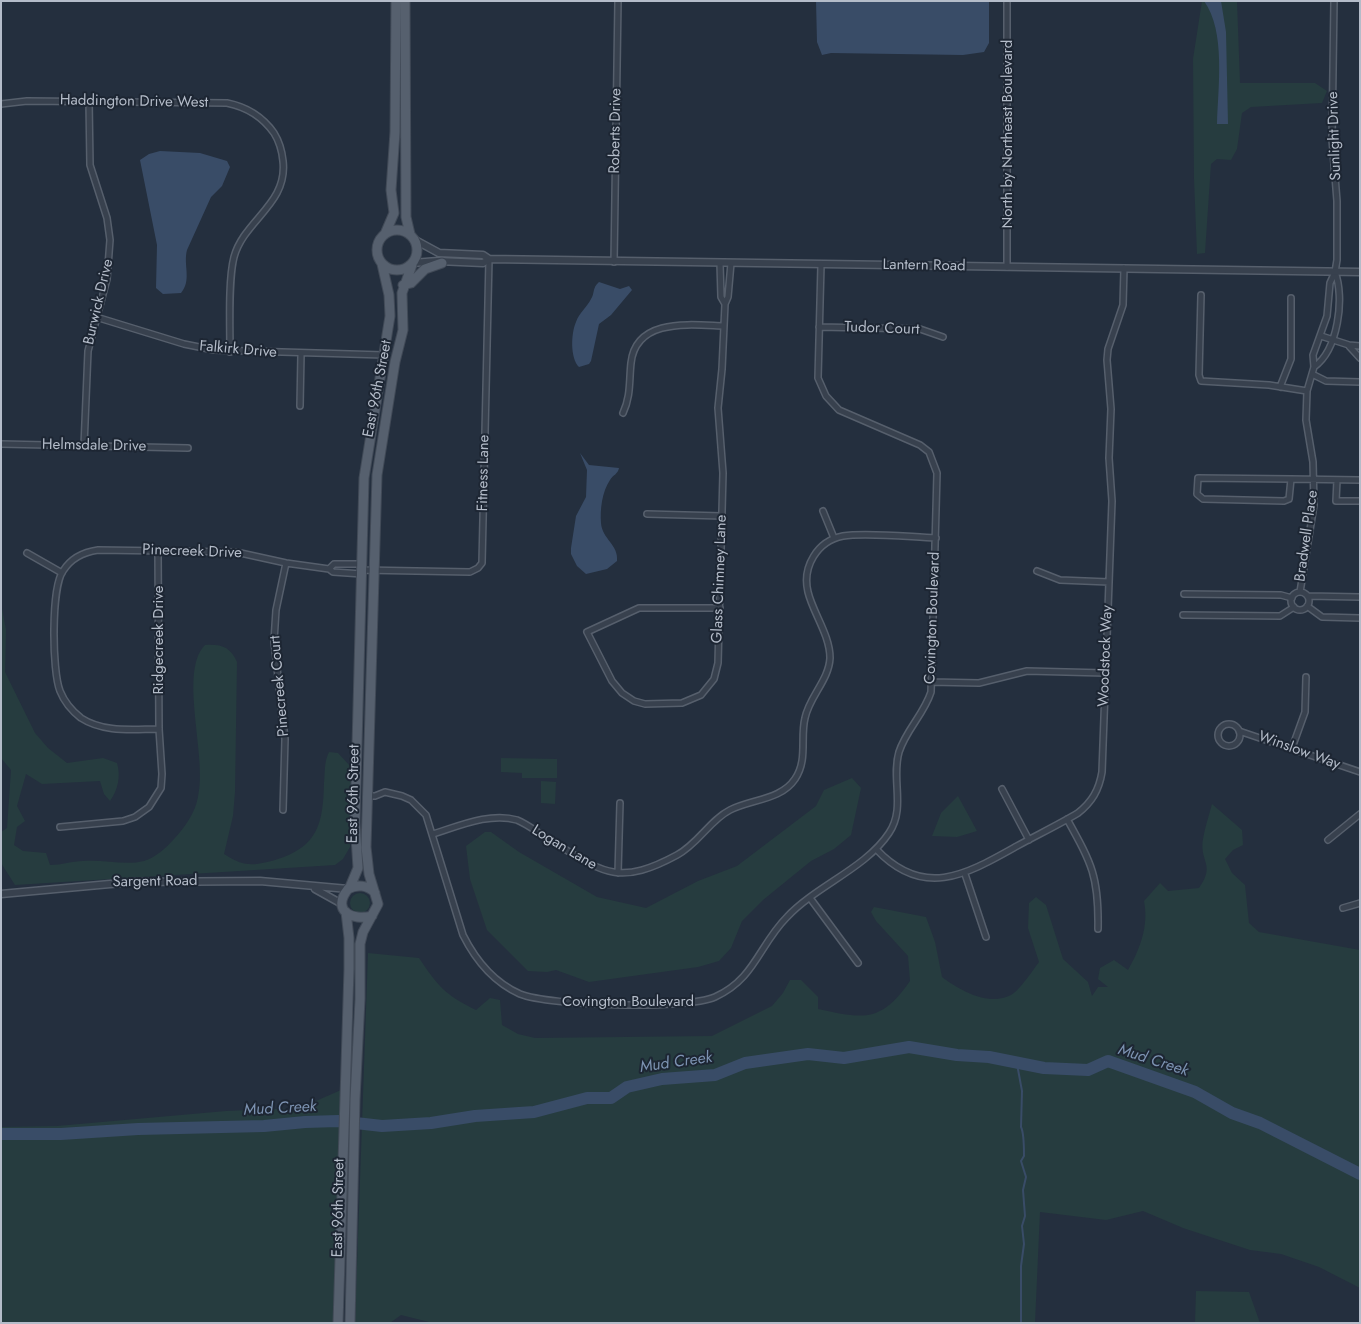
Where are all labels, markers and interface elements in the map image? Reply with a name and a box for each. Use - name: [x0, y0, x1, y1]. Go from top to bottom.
- street label: North by Northeast Boulevard: [999, 40, 1017, 228]
- street label: Roberts Drive: [606, 88, 626, 174]
- street label: Sunlight Drive: [1324, 91, 1346, 181]
- street label: Haddington Drive West: [60, 92, 208, 112]
- street label: Lantern Road: [882, 256, 966, 276]
- street label: Burwick Drive: [80, 257, 118, 347]
- street label: Tudor Court: [844, 319, 920, 339]
- street label: Falkirk Drive: [198, 338, 278, 362]
- street label: East 96th Street: [360, 339, 396, 439]
- street label: Fitness Lane: [474, 434, 494, 512]
- street label: Helmsdale Drive: [42, 436, 146, 456]
- street label: Bradwell Place: [1292, 489, 1322, 583]
- street label: Glass Chimney Lane: [709, 514, 731, 644]
- street label: Pinecreek Drive: [142, 541, 242, 563]
- street label: Covington Boulevard: [922, 552, 944, 684]
- street label: Ridgecreek Drive: [150, 585, 168, 695]
- street label: Woodstock Way: [1095, 605, 1117, 707]
- street label: Pinecreek Court: [267, 635, 293, 737]
- street label: Winslow Way: [1256, 728, 1342, 774]
- street label: East 96th Street: [344, 745, 364, 843]
- street label: Logan Lane: [528, 822, 600, 874]
- street label: Sargent Road: [112, 872, 198, 892]
- street label: Covington Boulevard: [562, 993, 694, 1011]
- water label: Mud Creek: [1115, 1041, 1191, 1081]
- water label: Mud Creek: [639, 1048, 713, 1078]
- water label: Mud Creek: [243, 1098, 317, 1120]
- street label: East 96th Street: [329, 1159, 349, 1257]

